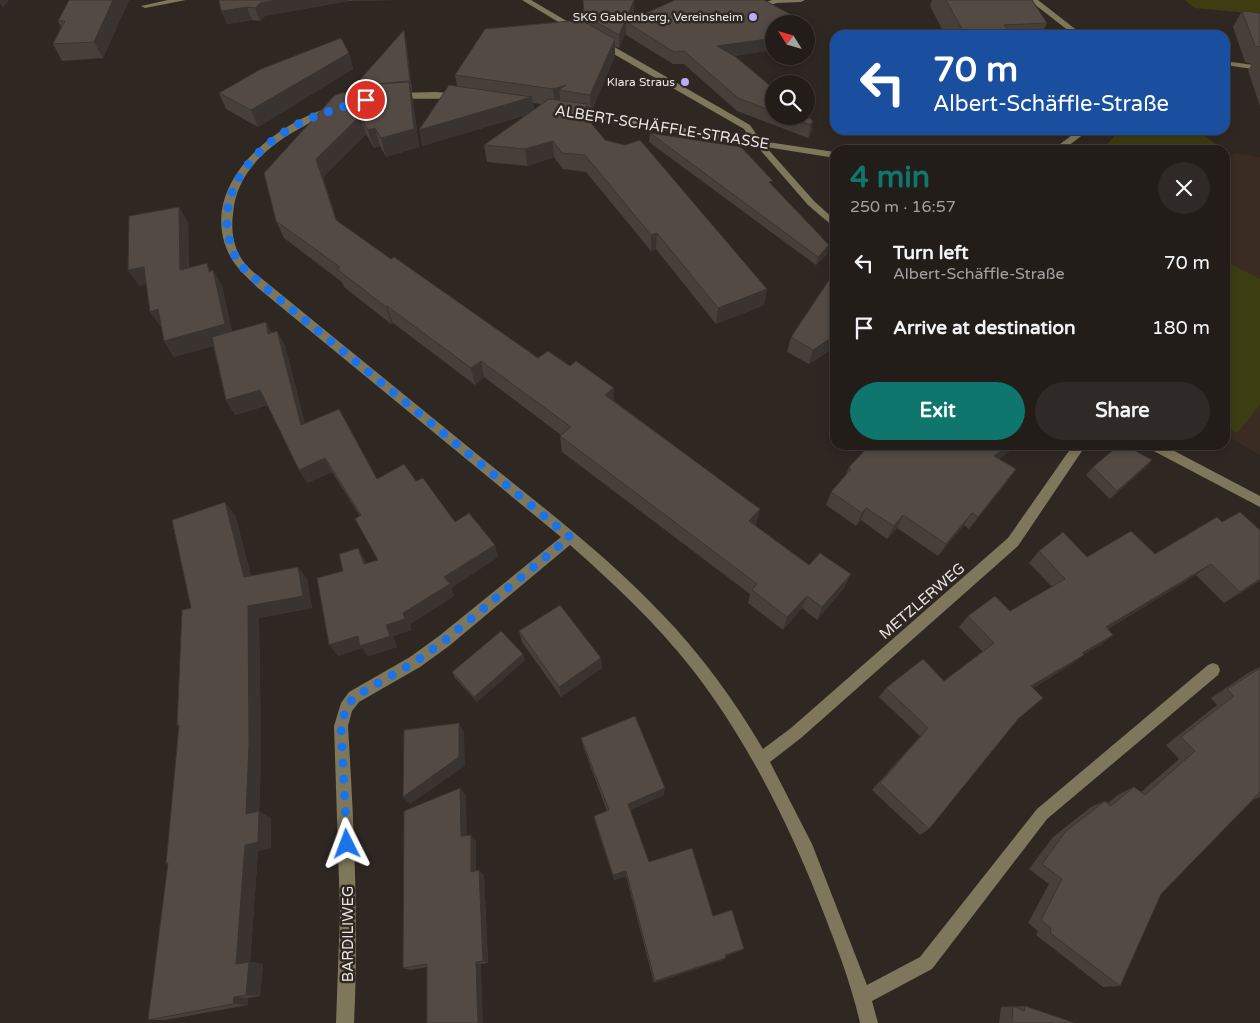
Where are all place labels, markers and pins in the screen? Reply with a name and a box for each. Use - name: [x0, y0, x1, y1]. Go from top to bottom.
- place label: SKG Gablenberg, Vereinsheim: [573, 10, 743, 24]
- marker: SKG Gablenberg, Vereinsheim: [747, 11, 759, 23]
- place label: Klara Straus: [607, 75, 675, 89]
- marker: Klara Straus: [679, 76, 691, 88]
- pin: [345, 79, 387, 121]

